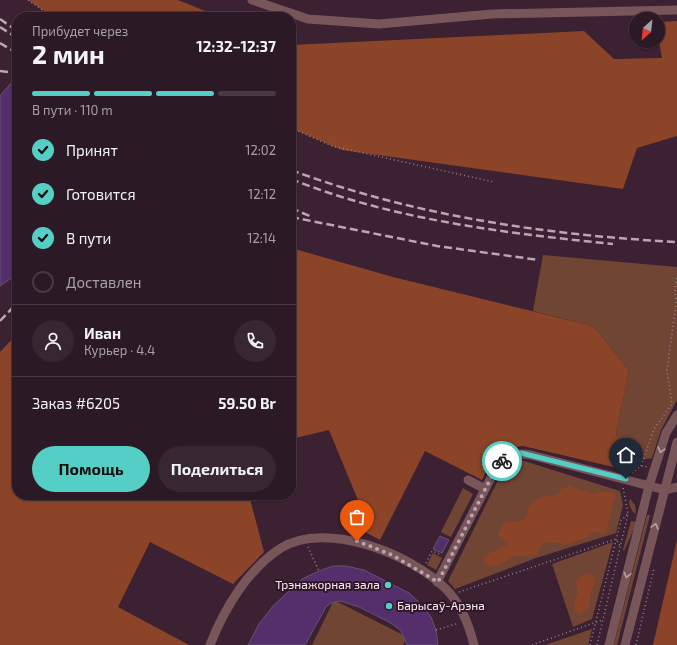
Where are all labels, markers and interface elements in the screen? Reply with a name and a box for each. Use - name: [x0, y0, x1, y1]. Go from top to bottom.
- north arrow: [629, 12, 665, 48]
- map controls: [629, 12, 665, 48]
- text: Прибудет через: [32, 23, 128, 39]
- text: 12:32–12:37: [196, 37, 276, 55]
- text: 2 мин: [32, 38, 105, 69]
- text: В пути · 110 m: [32, 102, 113, 118]
- icon: check: [32, 139, 54, 161]
- text: Принят: [66, 141, 118, 159]
- text: 12:02: [245, 142, 276, 158]
- icon: check: [32, 183, 54, 205]
- text: Готовится: [66, 185, 136, 203]
- text: 12:12: [248, 186, 276, 202]
- icon: check: [32, 227, 54, 249]
- text: В пути: [66, 229, 111, 247]
- text: 12:14: [247, 230, 276, 246]
- text: Доставлен: [66, 273, 142, 291]
- button: person: [32, 320, 74, 362]
- button: phone: [234, 320, 276, 362]
- text: Иван: [84, 324, 121, 342]
- text: Курьер · 4.4: [84, 342, 155, 358]
- text: Заказ #6205: [32, 394, 120, 412]
- text: 59.50 Br: [218, 394, 276, 412]
- pin: [609, 438, 643, 479]
- courier: [482, 441, 522, 481]
- icon: home: [615, 444, 637, 466]
- button: Помощь: [32, 446, 150, 492]
- button: Поделиться: [158, 446, 276, 492]
- one-way arrow: [657, 446, 666, 453]
- icon: bike: [491, 450, 513, 472]
- pin: [340, 500, 374, 541]
- icon: bag: [346, 506, 368, 528]
- one-way arrow: [650, 523, 659, 530]
- one-way arrow: [623, 572, 631, 578]
- place label: Трэнажорная зала: [275, 577, 380, 591]
- marker: Трэнажорная зала: [383, 580, 393, 590]
- place label: Барысаў-Арэна: [397, 598, 485, 613]
- marker: Барысаў-Арэна: [384, 601, 394, 611]

